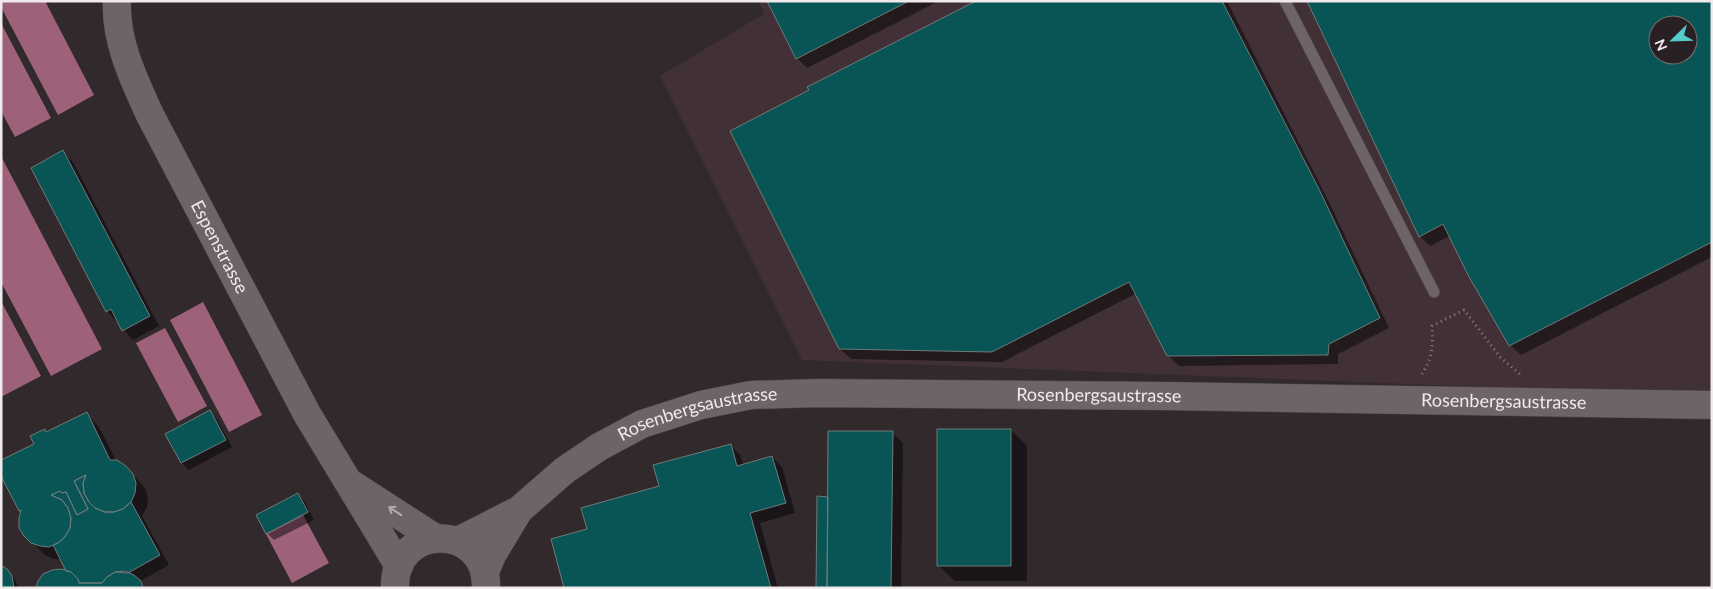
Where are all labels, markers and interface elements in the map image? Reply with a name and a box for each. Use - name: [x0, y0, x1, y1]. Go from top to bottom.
- north arrow: [1648, 15, 1698, 65]
- text: N: [1651, 37, 1671, 54]
- street label: Espenstrasse: [187, 196, 254, 297]
- street label: Rosenbergsaustrasse: [614, 382, 778, 445]
- street label: Rosenbergsaustrasse: [1016, 383, 1182, 406]
- street label: Rosenbergsaustrasse: [1421, 388, 1587, 413]
- one-way arrow: [388, 506, 402, 516]

